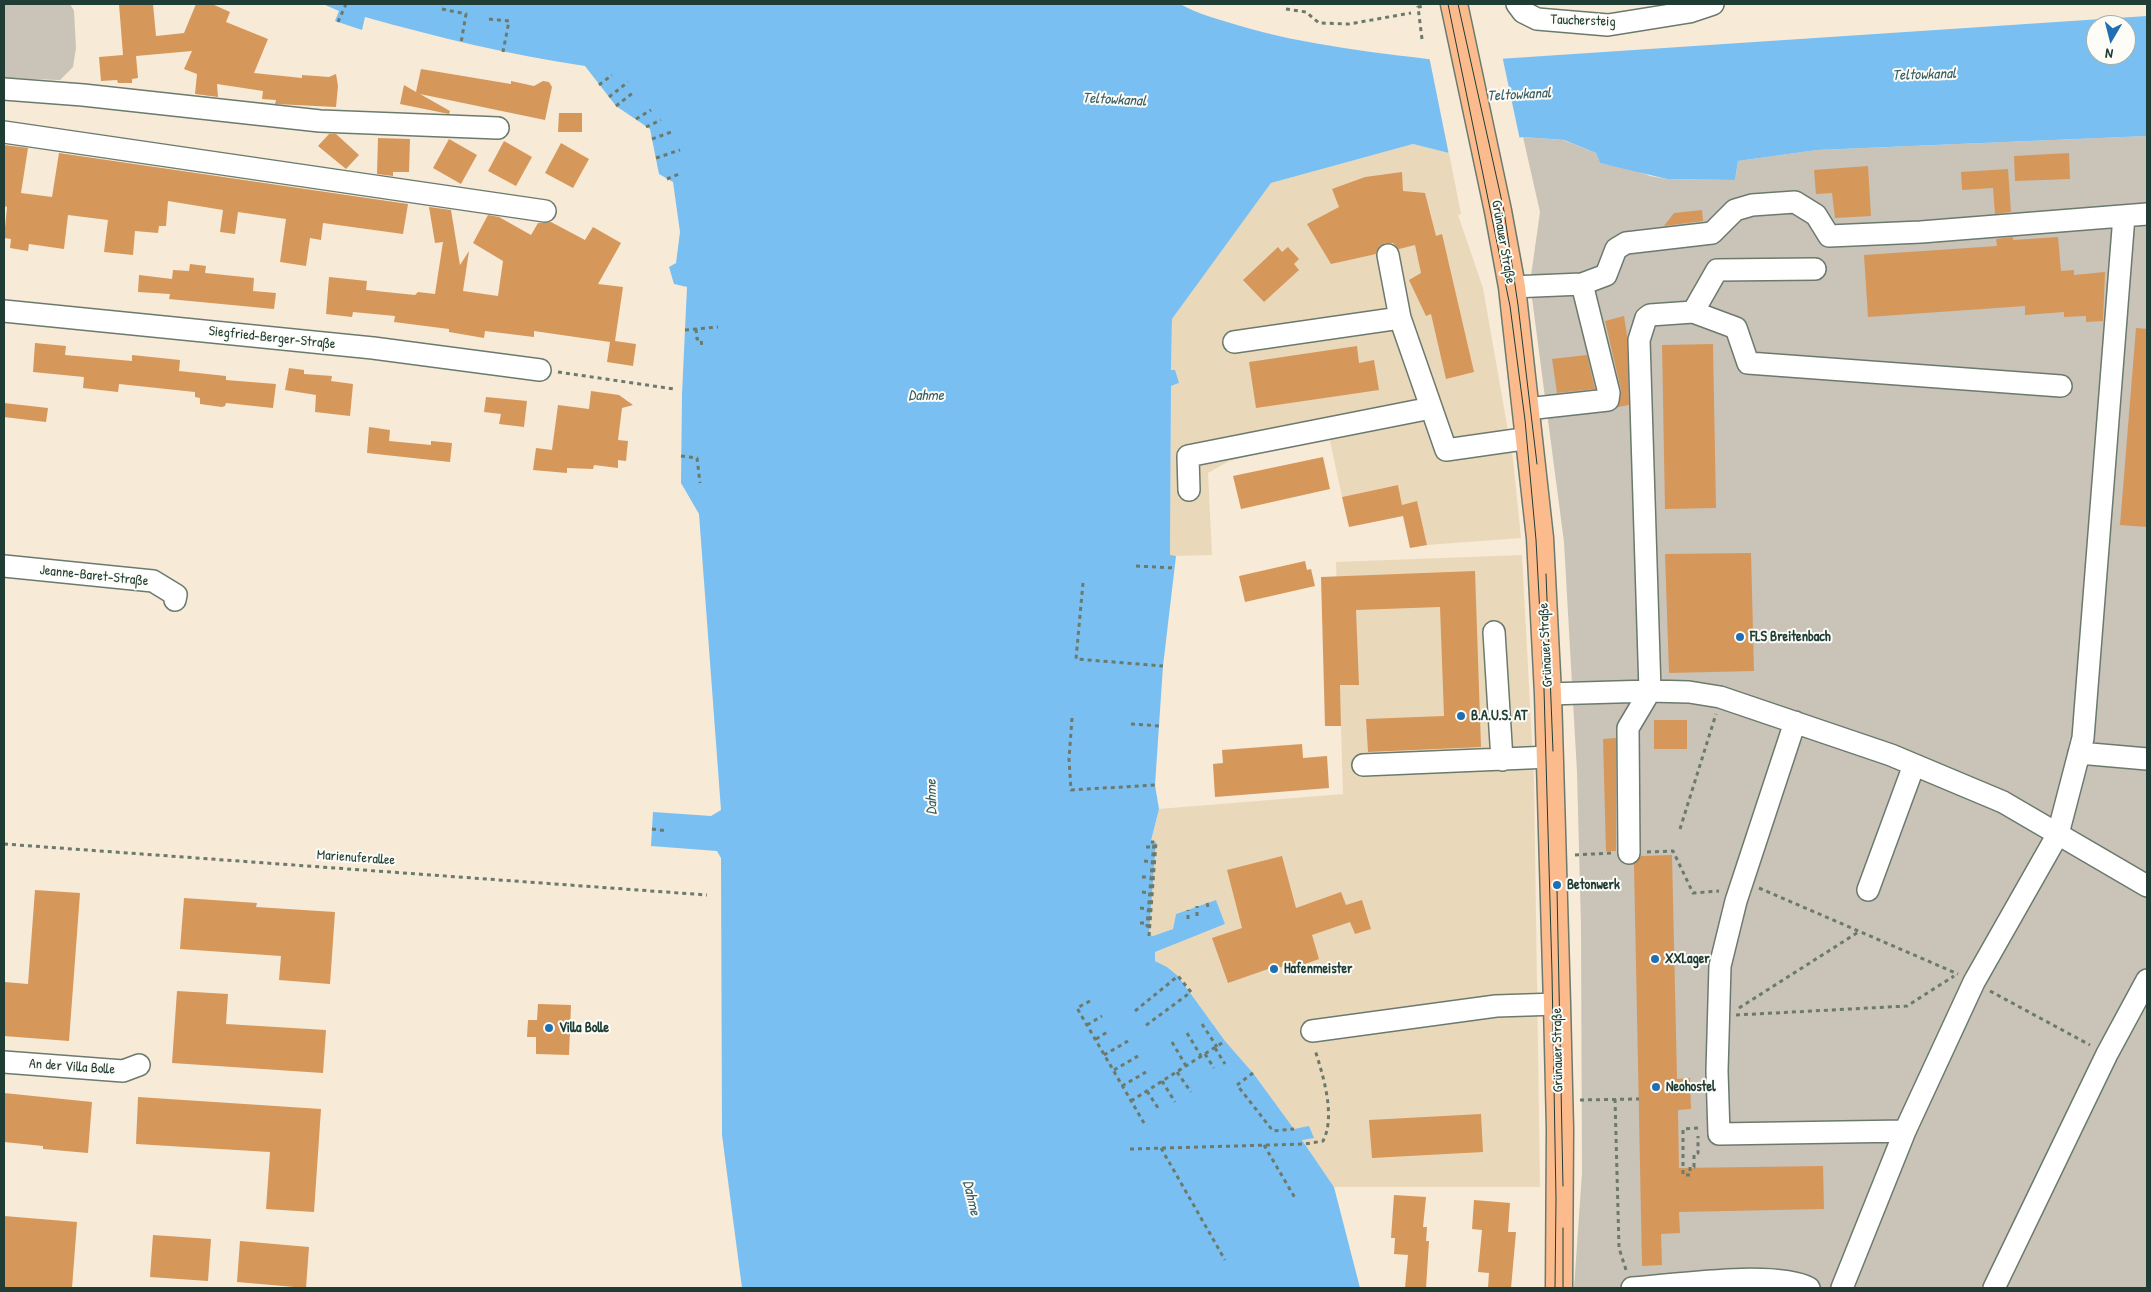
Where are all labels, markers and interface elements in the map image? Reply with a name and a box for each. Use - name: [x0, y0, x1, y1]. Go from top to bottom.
- street label: Tauchersteig: [1550, 11, 1616, 31]
- north arrow: [2086, 15, 2136, 65]
- text: N: [2104, 44, 2114, 64]
- water label: Teltowkanal: [1892, 65, 1956, 85]
- water label: Teltowkanal: [1487, 84, 1551, 106]
- water label: Teltowkanal: [1082, 89, 1146, 111]
- street label: Grünauer Straße: [1487, 199, 1519, 285]
- street label: Siegfried-Berger-Straße: [208, 323, 336, 353]
- water label: Dahme: [908, 387, 944, 405]
- street label: Jeanne-Baret-Straße: [39, 562, 149, 590]
- street label: Grünauer Straße: [1535, 602, 1557, 688]
- place label: FLS Breitenbach: [1750, 629, 1831, 645]
- marker: FLS Breitenbach: [1734, 631, 1746, 643]
- place label: B.A.U.S. AT: [1471, 708, 1528, 724]
- marker: B.A.U.S. AT: [1455, 710, 1467, 722]
- water label: Dahme: [923, 779, 941, 815]
- street label: Marienuferallee: [316, 847, 396, 869]
- place label: Betonwerk: [1567, 877, 1620, 893]
- marker: Betonwerk: [1551, 879, 1563, 891]
- place label: XXLager: [1665, 951, 1710, 967]
- marker: XXLager: [1649, 953, 1661, 965]
- place label: Hafenmeister: [1284, 961, 1352, 977]
- marker: Hafenmeister: [1268, 963, 1280, 975]
- street label: Grünauer Straße: [1549, 1008, 1567, 1092]
- place label: Villa Bolle: [559, 1020, 609, 1036]
- marker: Villa Bolle: [543, 1022, 555, 1034]
- street label: An der Villa Bolle: [28, 1056, 116, 1078]
- place label: Neohostel: [1666, 1079, 1716, 1095]
- marker: Neohostel: [1650, 1081, 1662, 1093]
- water label: Dahme: [958, 1179, 984, 1217]

